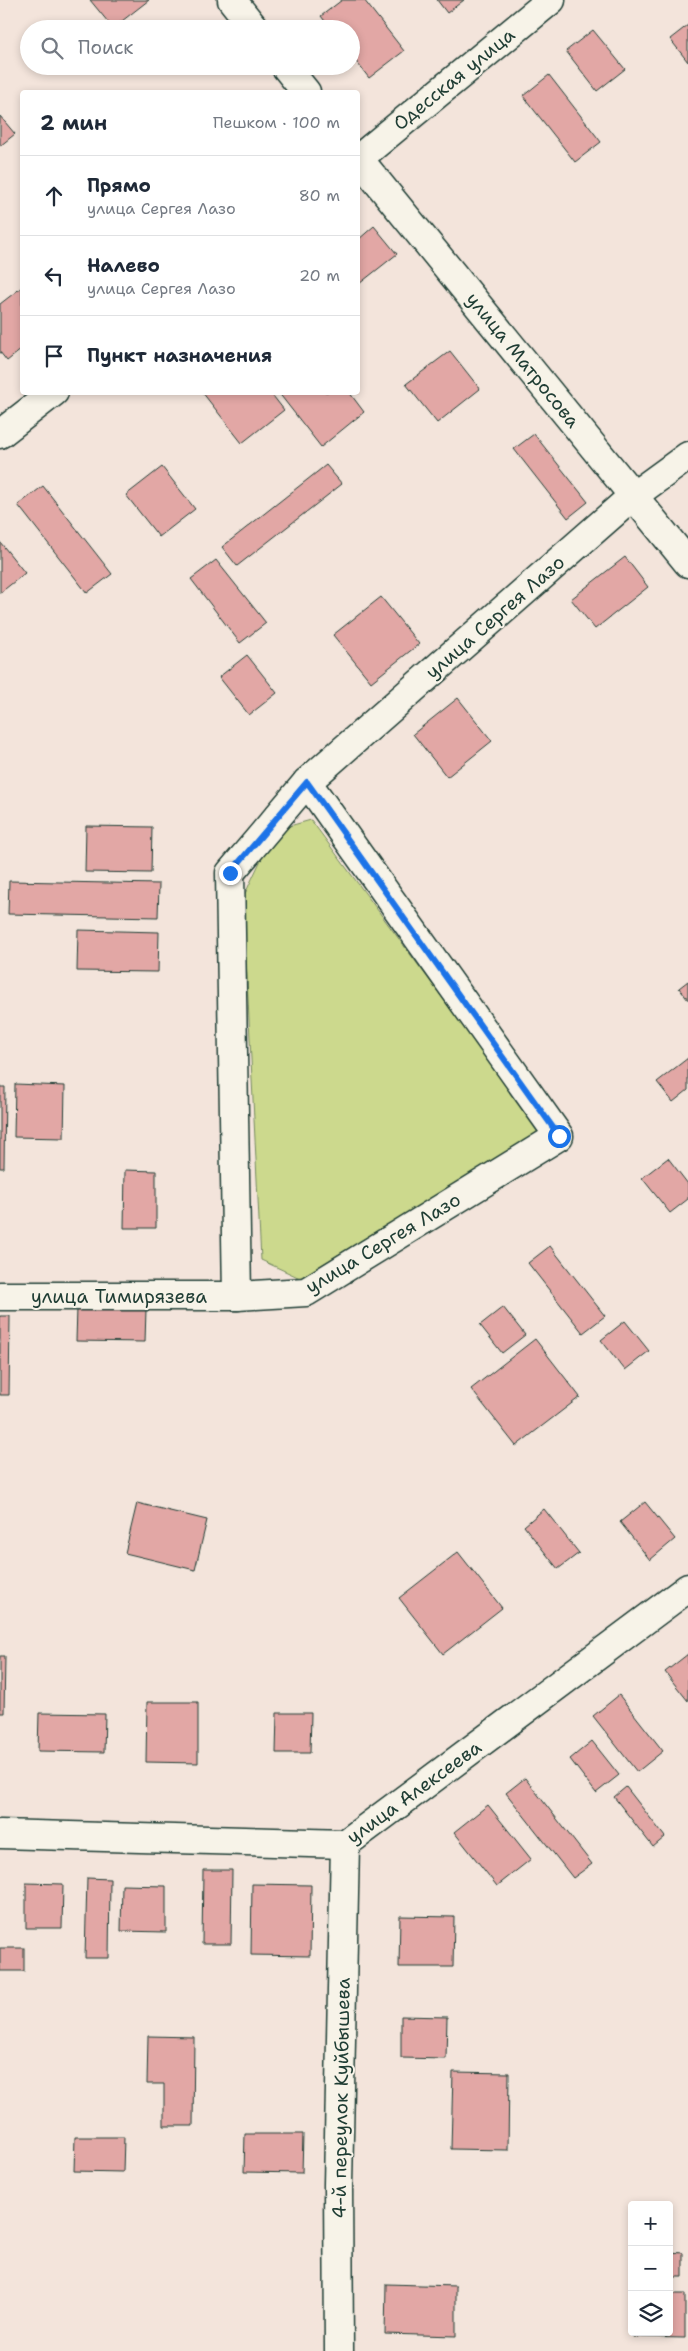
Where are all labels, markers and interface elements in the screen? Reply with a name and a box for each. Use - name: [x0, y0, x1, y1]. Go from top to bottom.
- search box: [20, 20, 360, 75]
- street label: Одесская улица: [388, 22, 520, 136]
- icon: search: [38, 34, 66, 62]
- text: Поиск: [78, 35, 133, 60]
- text: 2 мин: [40, 109, 107, 137]
- text: Пешком · 100 m: [213, 112, 340, 133]
- text: Прямо: [87, 173, 151, 198]
- icon: ahead: [40, 182, 68, 210]
- text: 80 m: [299, 185, 340, 206]
- text: улица Сергея Лазо: [87, 198, 236, 219]
- text: Налево: [87, 253, 160, 278]
- icon: left: [40, 262, 68, 290]
- text: 20 m: [299, 265, 340, 286]
- text: улица Сергея Лазо: [87, 278, 236, 299]
- street label: улица Матросова: [461, 287, 586, 433]
- icon: arrive: [40, 342, 68, 370]
- text: Пункт назначения: [87, 343, 272, 368]
- street label: улица Сергея Лазо: [420, 550, 570, 684]
- route end: [219, 862, 242, 885]
- route start: [548, 1125, 571, 1148]
- street label: улица Сергея Лазо: [301, 1187, 465, 1299]
- street label: улица Тимирязева: [31, 1284, 207, 1309]
- street label: улица Алексеева: [342, 1735, 487, 1849]
- street label: 4-й переулок Куйбышева: [326, 1977, 356, 2219]
- map controls: [628, 2201, 673, 2336]
- button: +: [628, 2201, 673, 2246]
- button: −: [628, 2246, 673, 2291]
- button: layers: [628, 2291, 673, 2336]

